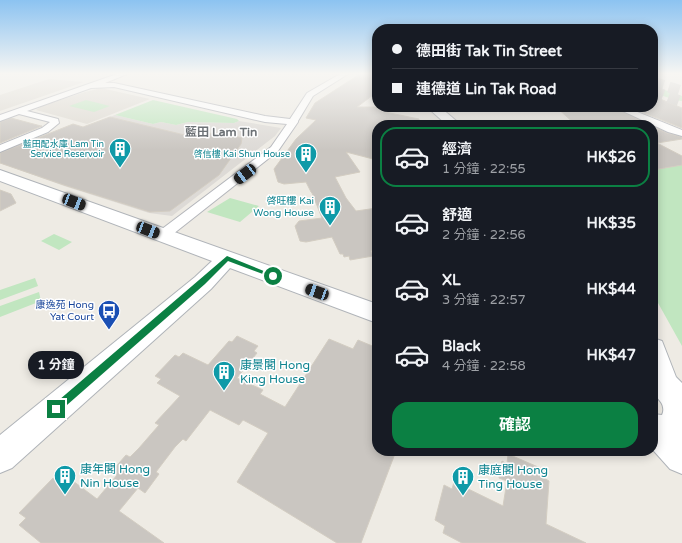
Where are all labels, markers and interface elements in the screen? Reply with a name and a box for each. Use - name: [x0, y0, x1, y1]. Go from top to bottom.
- text: 德田街 Tak Tin Street: [416, 42, 562, 60]
- text: 連德道 Lin Tak Road: [416, 80, 556, 98]
- district label: 藍田 Lam Tin: [185, 125, 257, 139]
- building icon: 藍田配水庫 Lam Tin Service Reservoir: [107, 136, 133, 169]
- place label: 藍田配水庫 Lam Tin Service Reservoir: [23, 139, 105, 160]
- icon: car: [394, 139, 430, 175]
- text: 經濟: [442, 140, 472, 158]
- building icon: 啓信樓 Kai Shun House: [293, 141, 319, 174]
- text: HK$26: [587, 148, 636, 166]
- place label: 啓信樓 Kai Shun House: [194, 149, 290, 160]
- text: 1 分鐘 · 22:55: [442, 161, 526, 177]
- car: [232, 162, 258, 186]
- car: [61, 192, 87, 212]
- building icon: 啓旺樓 Kai Wong House: [317, 194, 343, 227]
- place label: 啓旺樓 Kai Wong House: [253, 195, 314, 219]
- icon: car: [394, 205, 430, 241]
- text: 舒適: [442, 206, 472, 224]
- text: HK$35: [587, 214, 636, 232]
- car: [135, 220, 161, 240]
- text: 2 分鐘 · 22:56: [442, 227, 526, 243]
- route start: [264, 267, 282, 285]
- icon: car: [394, 271, 430, 307]
- text: XL: [442, 271, 461, 289]
- text: HK$44: [587, 280, 636, 298]
- car: [304, 282, 330, 302]
- text: 3 分鐘 · 22:57: [442, 292, 526, 308]
- bus stop icon: 康逸苑 Hong Yat Court: [96, 298, 122, 331]
- place label: 康逸苑 Hong Yat Court: [36, 299, 94, 323]
- icon: car: [394, 337, 430, 373]
- text: Black: [442, 337, 481, 355]
- text: HK$47: [587, 346, 636, 364]
- callout: 1 分鐘: [28, 351, 84, 379]
- text: 1 分鐘: [37, 357, 75, 373]
- place label: 康景閣 Hong King House: [240, 358, 310, 386]
- text: 4 分鐘 · 22:58: [442, 358, 526, 374]
- building icon: 康景閣 Hong King House: [211, 359, 237, 392]
- route end: [47, 400, 65, 418]
- button: 確認: [392, 402, 638, 448]
- place label: 康年閣 Hong Nin House: [80, 462, 150, 490]
- building icon: 康年閣 Hong Nin House: [52, 463, 78, 496]
- place label: 康庭閣 Hong Ting House: [478, 463, 548, 491]
- building icon: 康庭閣 Hong Ting House: [450, 464, 476, 497]

